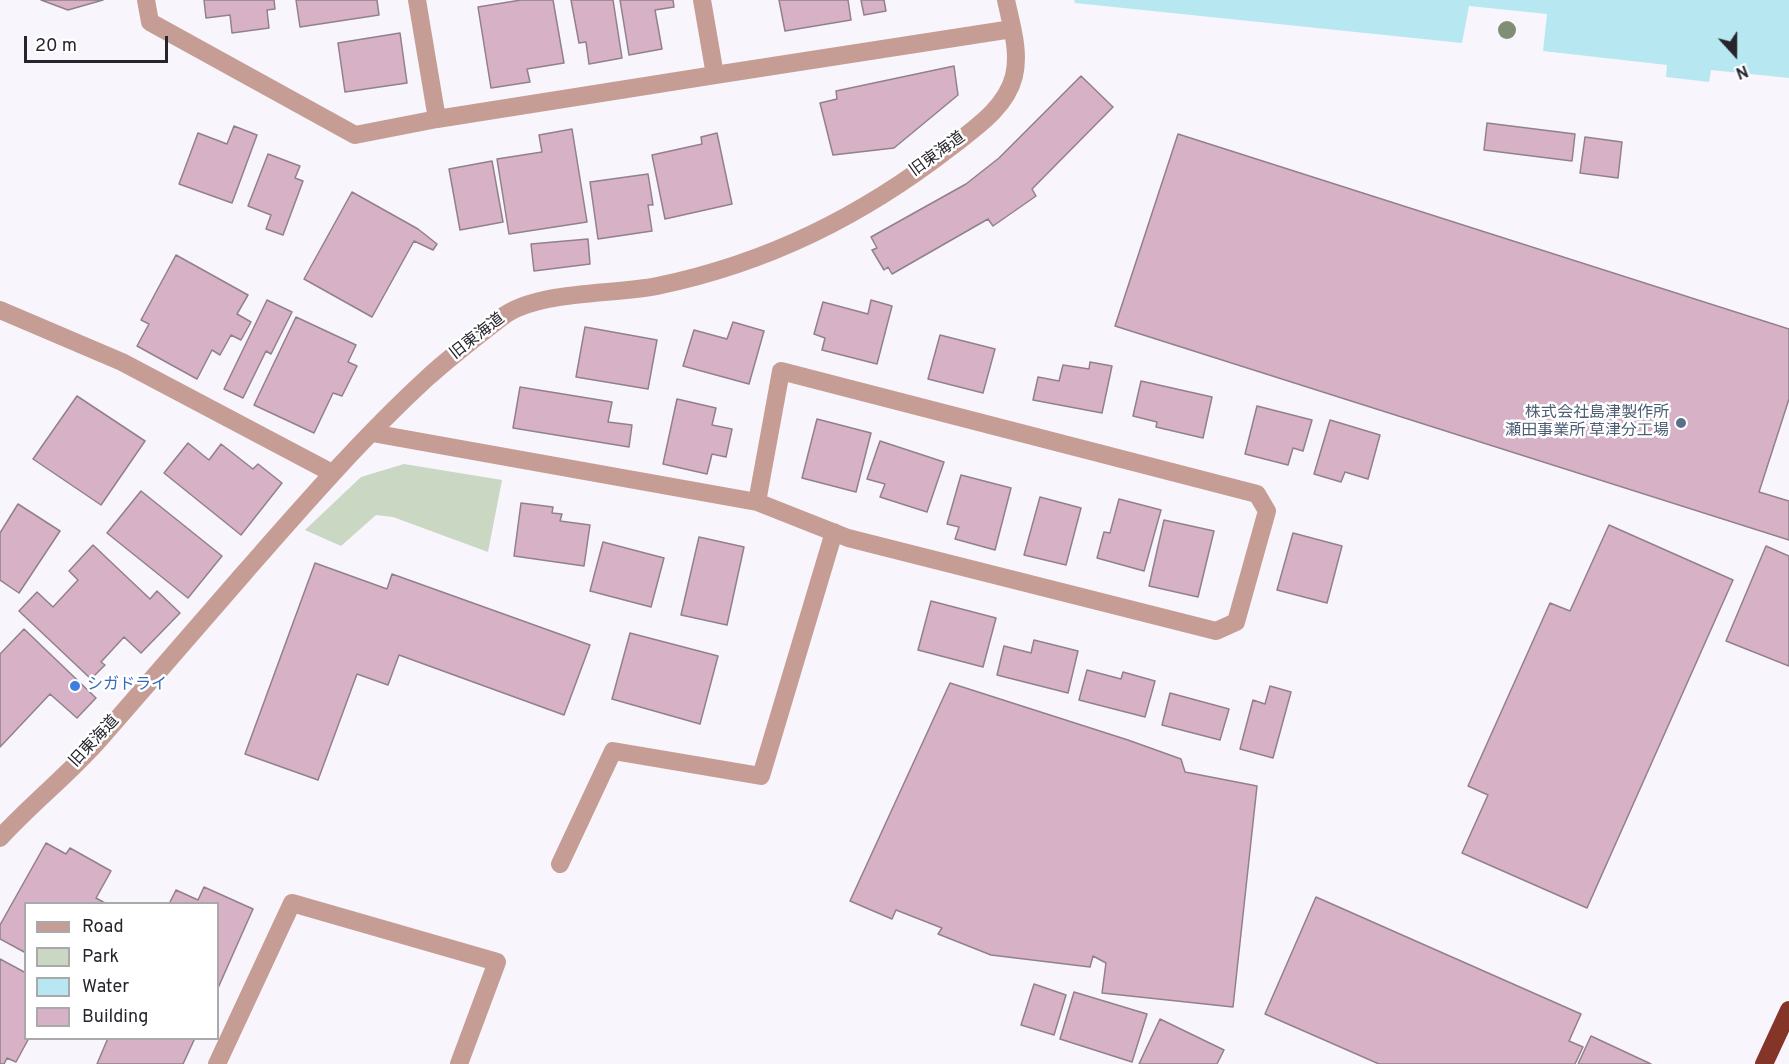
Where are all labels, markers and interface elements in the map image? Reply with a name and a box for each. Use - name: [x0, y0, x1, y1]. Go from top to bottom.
- scale bar: [27, 24, 171, 62]
- north arrow: [1705, 24, 1765, 84]
- text: 20 m: [35, 35, 77, 58]
- text: N: [1732, 59, 1750, 82]
- street label: 旧東海道: [906, 128, 970, 182]
- street label: 旧東海道: [447, 310, 509, 364]
- place label: 株式会社島津製作所 瀬田事業所 草津分工場: [1505, 404, 1669, 442]
- marker: 株式会社島津製作所 瀬田事業所 草津分工場: [1674, 416, 1688, 430]
- place label: シガドライ: [87, 676, 167, 696]
- marker: シガドライ: [68, 679, 82, 693]
- street label: 旧東海道: [66, 712, 124, 772]
- legend: [24, 902, 219, 1040]
- text: Road: [82, 916, 124, 939]
- text: Park: [82, 946, 119, 969]
- text: Water: [82, 976, 129, 999]
- text: Building: [82, 1006, 148, 1029]

